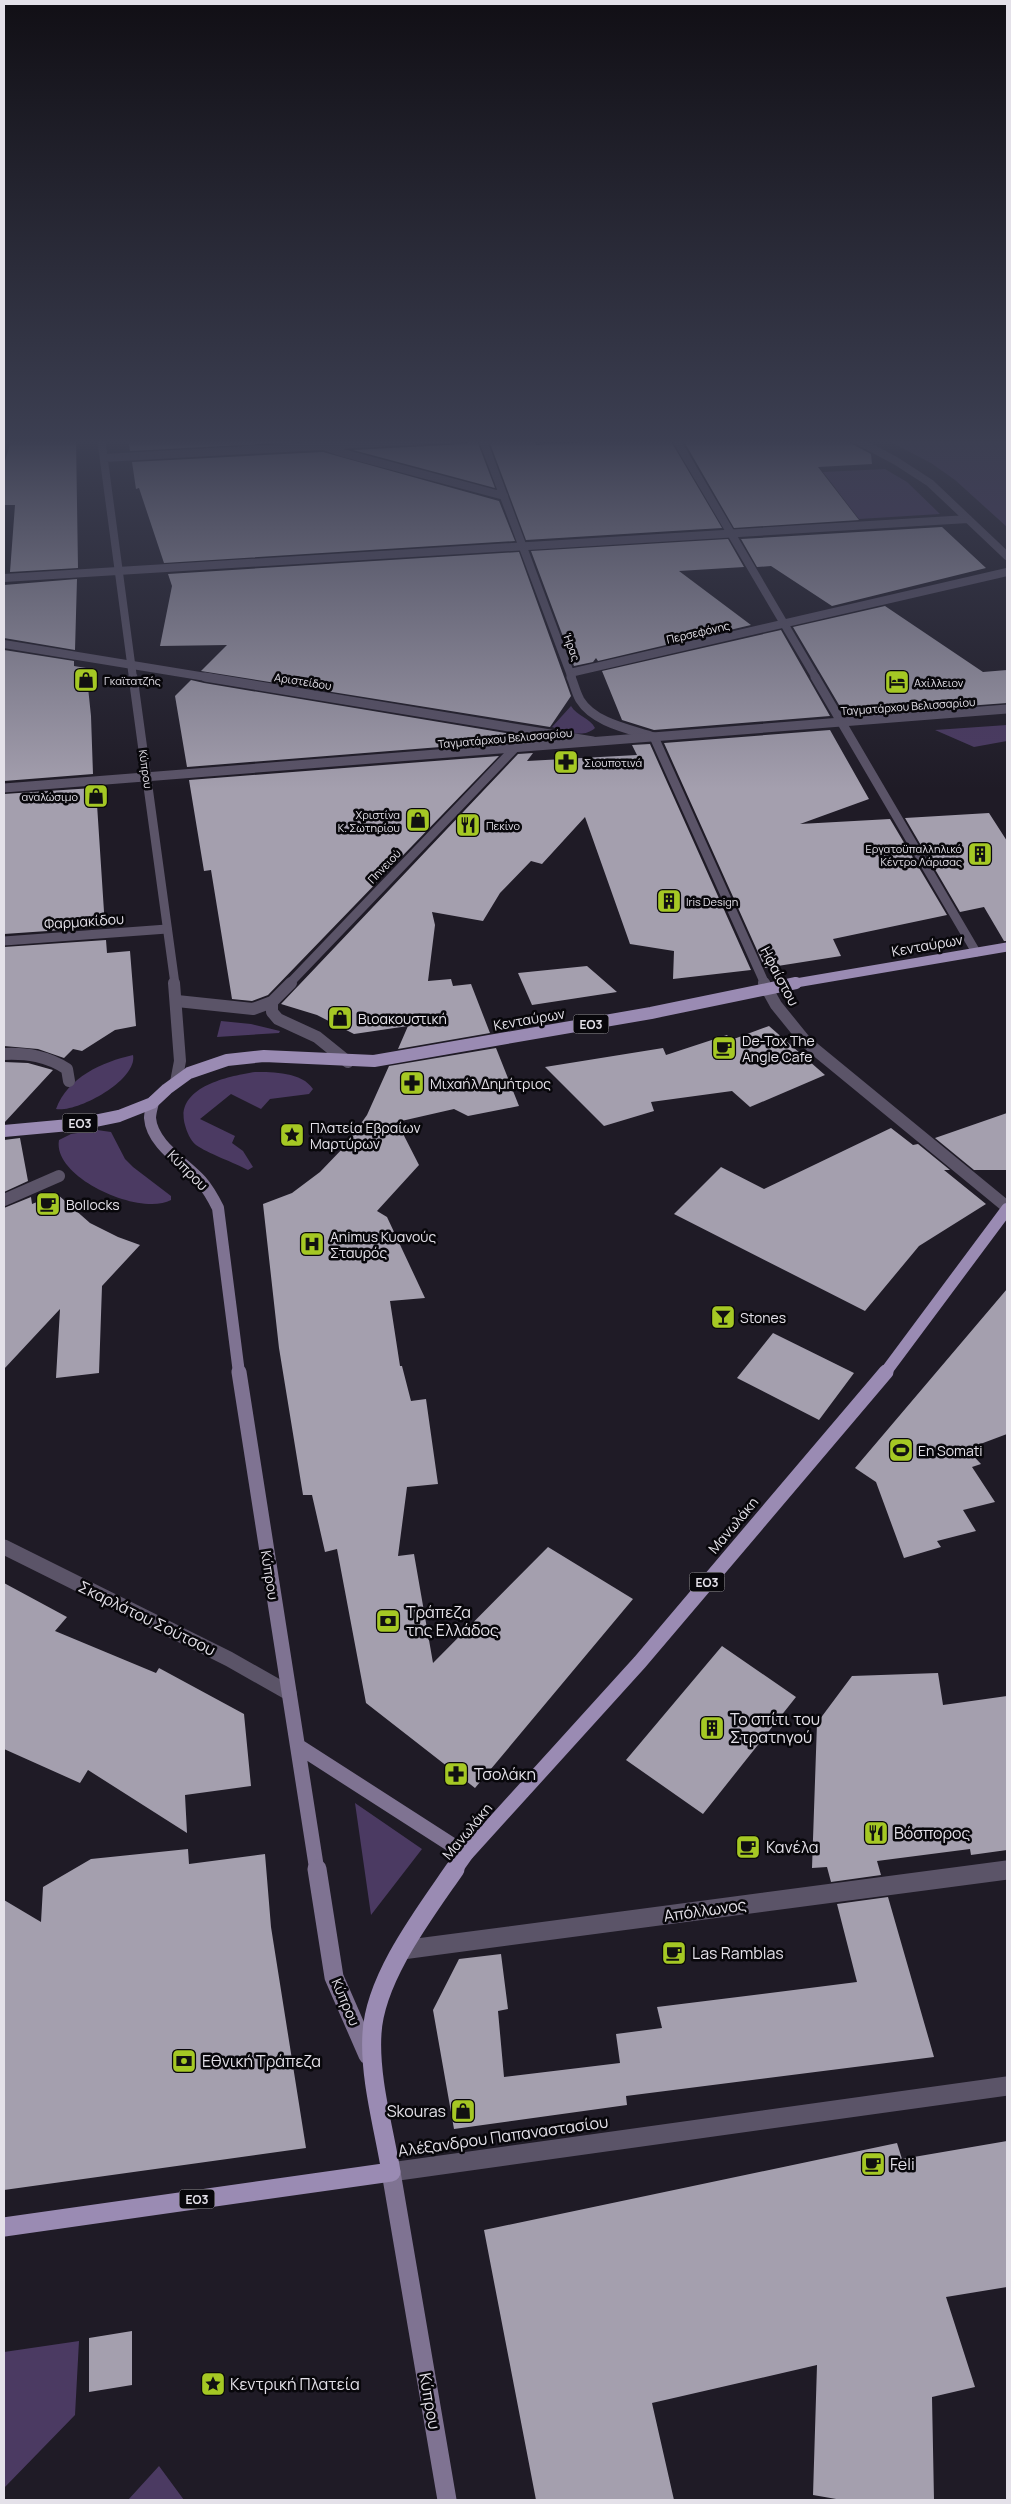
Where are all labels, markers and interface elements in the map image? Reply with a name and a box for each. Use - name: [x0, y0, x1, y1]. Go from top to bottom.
- street label: Περσεφόνης: [665, 617, 731, 647]
- street label: Ήρας: [560, 631, 584, 663]
- shop icon: Γκαϊτατζής: [73, 667, 99, 693]
- street label: Αριστείδου: [273, 669, 333, 693]
- hotel icon: Αχίλλειον: [884, 669, 910, 695]
- place label: Γκαϊτατζής: [104, 673, 161, 688]
- place label: Αχίλλειον: [914, 675, 964, 690]
- street label: Ταγματάρχου Βελισσαρίου: [840, 694, 976, 718]
- street label: Ταγματάρχου Βελισσαρίου: [437, 725, 573, 751]
- street label: Κύπρου: [136, 749, 156, 789]
- pharmacy icon: Σιουποτινά: [553, 749, 579, 775]
- place label: Σιουποτινά: [584, 755, 642, 770]
- shop icon: αναλώσιμο: [83, 783, 109, 809]
- place label: αναλώσιμο: [22, 789, 78, 804]
- place label: Χριστίνα Κ. Σωτηρίου: [338, 807, 400, 835]
- shop icon: Χριστίνα Κ. Σωτηρίου: [405, 807, 431, 833]
- restaurant icon: Πεκίνο: [455, 812, 481, 838]
- place label: Πεκίνο: [486, 818, 520, 833]
- place label: Εργατοϋπαλληλικό Κέντρο Λάρισας: [866, 841, 962, 869]
- building icon: Εργατοϋπαλληλικό Κέντρο Λάρισας: [967, 841, 993, 867]
- street label: Πηνειού: [364, 846, 404, 886]
- building icon: Iris Design: [656, 888, 682, 914]
- place label: Iris Design: [686, 894, 738, 909]
- street label: Φαρμακίδου: [43, 909, 125, 933]
- street label: Κενταύρων: [890, 929, 964, 961]
- street label: Ηφαίστου: [756, 943, 804, 1009]
- street label: Κενταύρων: [492, 1003, 566, 1035]
- shop icon: Βιοακουστική: [327, 1005, 353, 1031]
- place label: Βιοακουστική: [358, 1009, 447, 1028]
- road number: ΕΟ3: [574, 1014, 608, 1034]
- place label: De-Tox The Angle Cafe: [742, 1031, 815, 1066]
- cafe icon: De-Tox The Angle Cafe: [711, 1035, 737, 1061]
- pharmacy icon: Μιχαήλ Δημήτριος: [399, 1070, 425, 1096]
- place label: Μιχαήλ Δημήτριος: [430, 1074, 551, 1093]
- road number: ΕΟ3: [62, 1114, 98, 1132]
- place label: Πλατεία Εβραίων Μαρτύρων: [310, 1118, 421, 1153]
- place icon: Πλατεία Εβραίων Μαρτύρων: [279, 1122, 305, 1148]
- street label: Κύπρου: [164, 1146, 212, 1194]
- cafe icon: Bollocks: [35, 1191, 61, 1217]
- place label: Bollocks: [66, 1195, 120, 1214]
- place label: Animus Κυανούς Σταυρός: [330, 1227, 436, 1262]
- hospital icon: Animus Κυανούς Σταυρός: [299, 1231, 325, 1257]
- bar icon: Stones: [710, 1304, 736, 1330]
- place label: Stones: [740, 1308, 786, 1327]
- sports icon: En Somati: [888, 1437, 914, 1463]
- place label: En Somati: [918, 1441, 983, 1460]
- street label: Μανωλάκη: [704, 1493, 762, 1557]
- street label: Κύπρου: [257, 1549, 283, 1601]
- road number: ΕΟ3: [690, 1572, 724, 1591]
- street label: Σκαρλάτου Σούτσου: [75, 1575, 219, 1661]
- place label: Τράπεζα της Ελλάδος: [406, 1601, 499, 1641]
- bank icon: Τράπεζα της Ελλάδος: [375, 1608, 401, 1634]
- place label: Το σπίτι του Στρατηγού: [730, 1708, 820, 1748]
- building icon: Το σπίτι του Στρατηγού: [699, 1715, 725, 1741]
- pharmacy icon: Τσολάκη: [443, 1761, 469, 1787]
- place label: Τσολάκη: [474, 1763, 536, 1785]
- street label: Μανωλάκη: [438, 1799, 496, 1863]
- restaurant icon: Βόσπορος: [863, 1820, 889, 1846]
- place label: Βόσπορος: [894, 1822, 971, 1844]
- cafe icon: Κανέλα: [735, 1834, 761, 1860]
- place label: Κανέλα: [766, 1836, 819, 1858]
- street label: Απόλλωνος: [662, 1893, 748, 1927]
- cafe icon: Las Ramblas: [661, 1940, 687, 1966]
- place label: Las Ramblas: [692, 1942, 784, 1964]
- street label: Κύπρου: [328, 1975, 364, 2029]
- bank icon: Εθνική Τράπεζα: [171, 2048, 197, 2074]
- place label: Εθνική Τράπεζα: [202, 2050, 321, 2072]
- shop icon: Skouras: [450, 2098, 476, 2124]
- place label: Skouras: [387, 2100, 446, 2122]
- street label: Αλέξανδρου Παπαναστασίου: [396, 2110, 610, 2162]
- cafe icon: Feli: [860, 2151, 886, 2177]
- place label: Feli: [890, 2153, 915, 2175]
- road number: ΕΟ3: [180, 2190, 214, 2208]
- place icon: Κεντρική Πλατεία: [200, 2371, 226, 2397]
- street label: Κύπρου: [414, 2371, 446, 2431]
- place label: Κεντρική Πλατεία: [230, 2373, 360, 2395]

